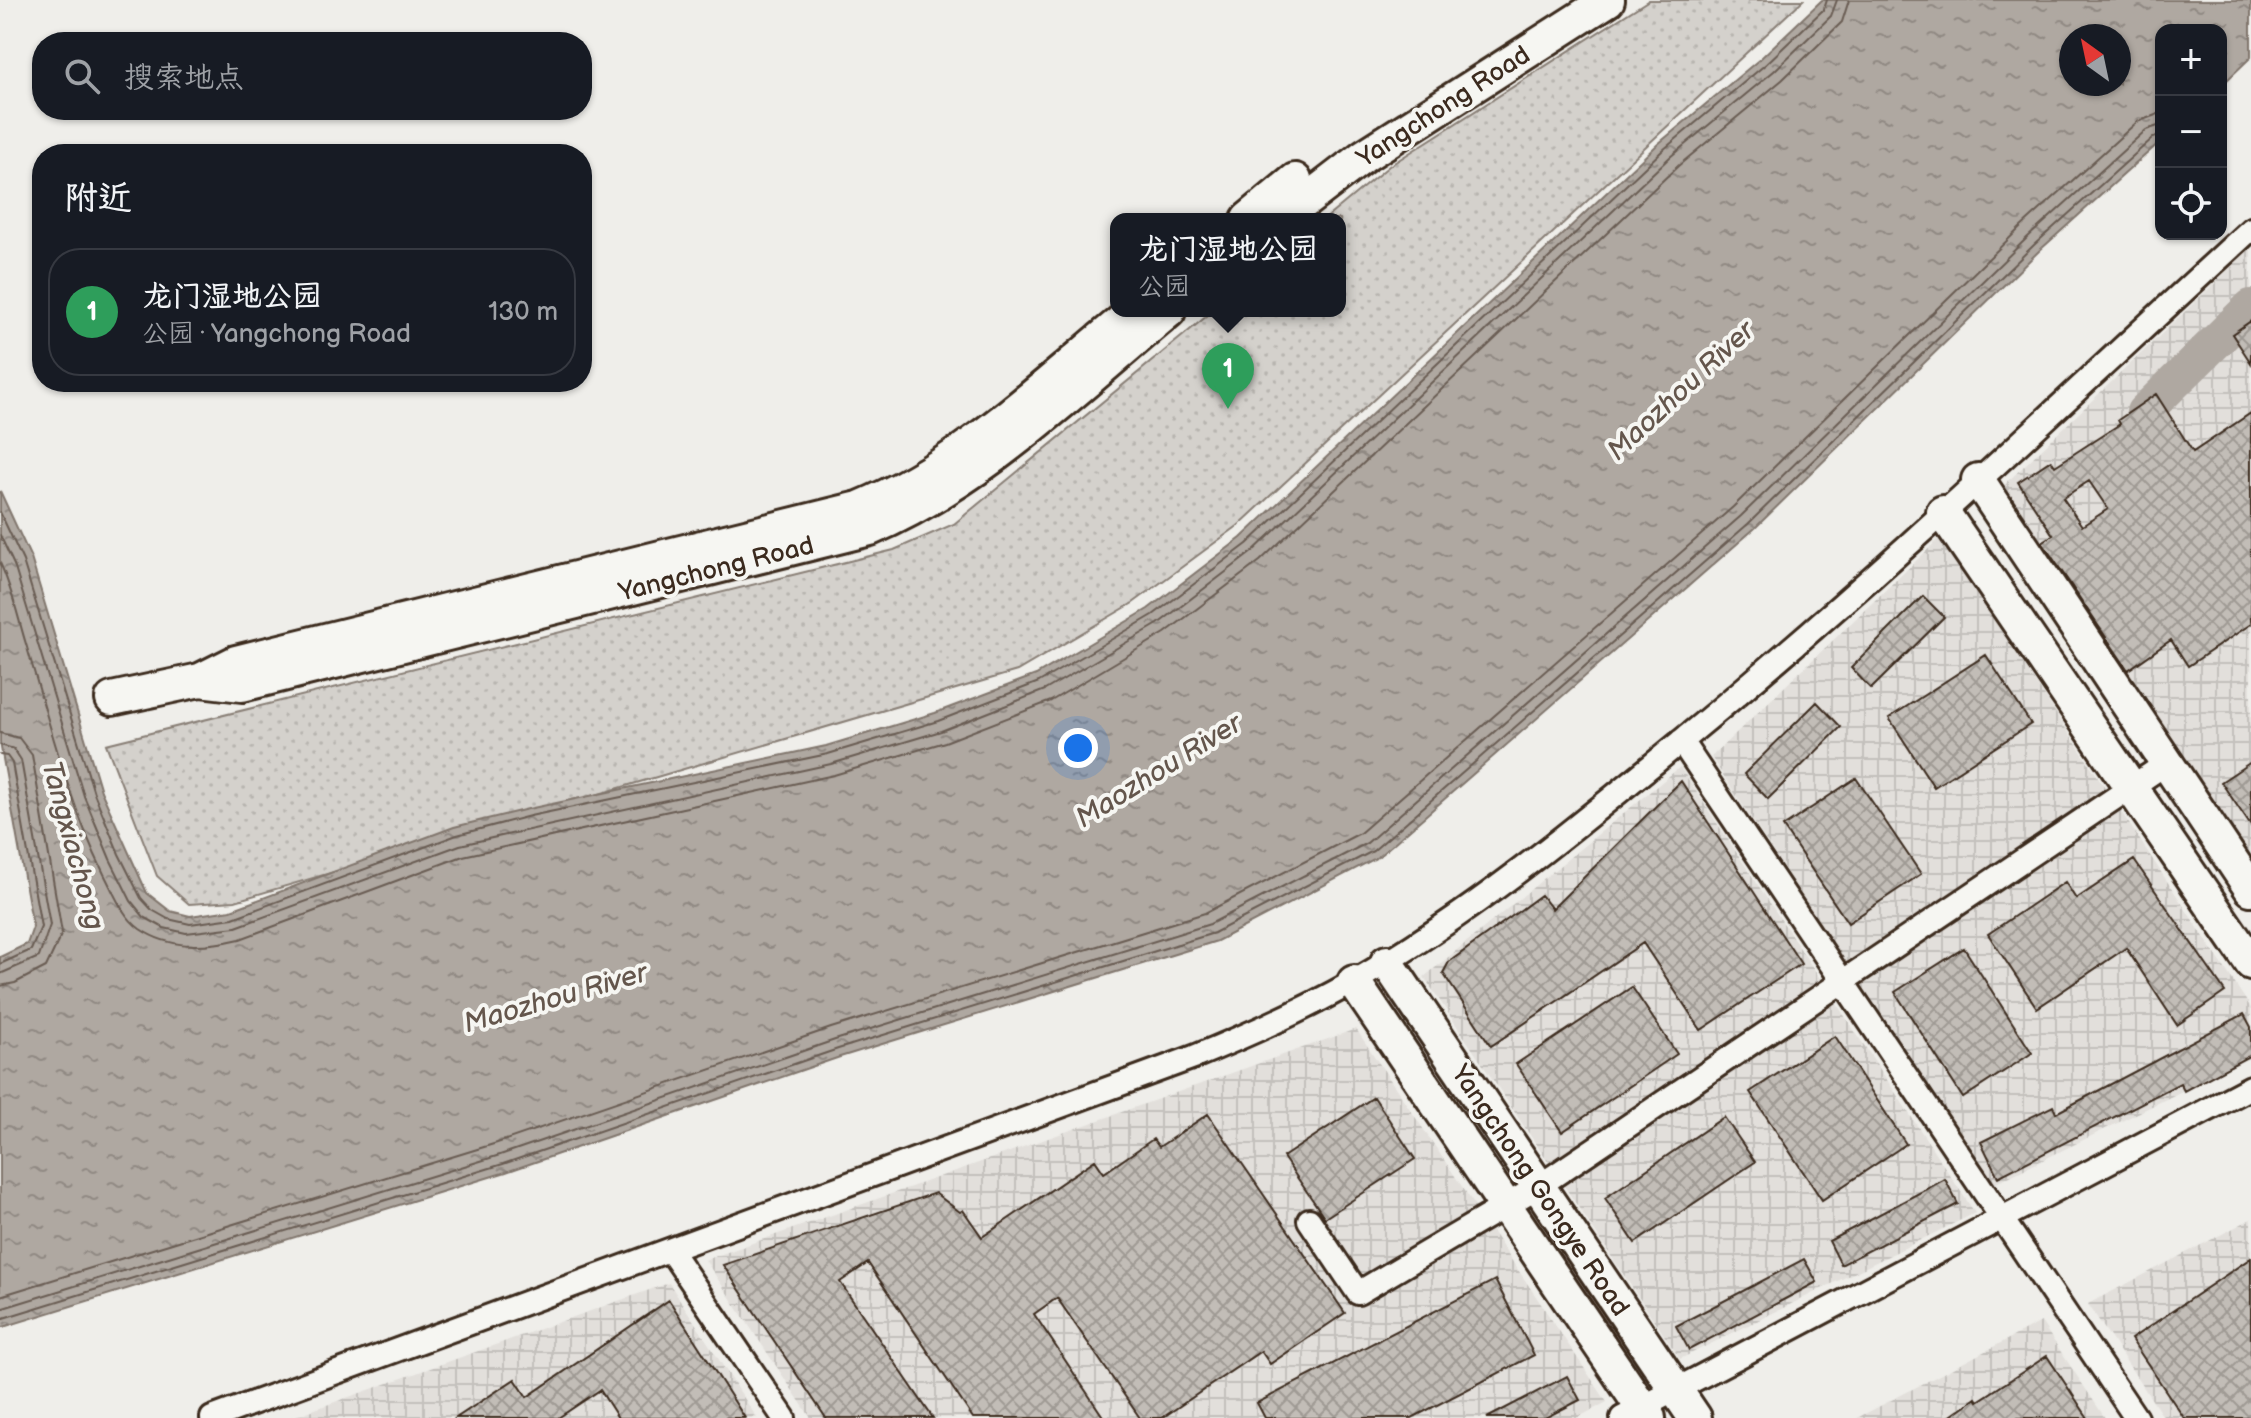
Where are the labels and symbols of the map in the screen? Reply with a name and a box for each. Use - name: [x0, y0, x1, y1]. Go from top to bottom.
- north arrow: [2059, 24, 2131, 96]
- street label: Yangchong Road: [1351, 40, 1536, 175]
- water label: Maozhou River: [1601, 313, 1763, 468]
- pin: 1: [1202, 343, 1254, 409]
- street label: Yangchong Road: [615, 530, 817, 609]
- water label: Maozhou River: [1070, 706, 1249, 835]
- your location: [1058, 728, 1098, 768]
- water label: Tangxiachong: [34, 757, 111, 934]
- water label: Maozhou River: [460, 956, 653, 1040]
- street label: Yangchong Gongye Road: [1443, 1058, 1636, 1322]

